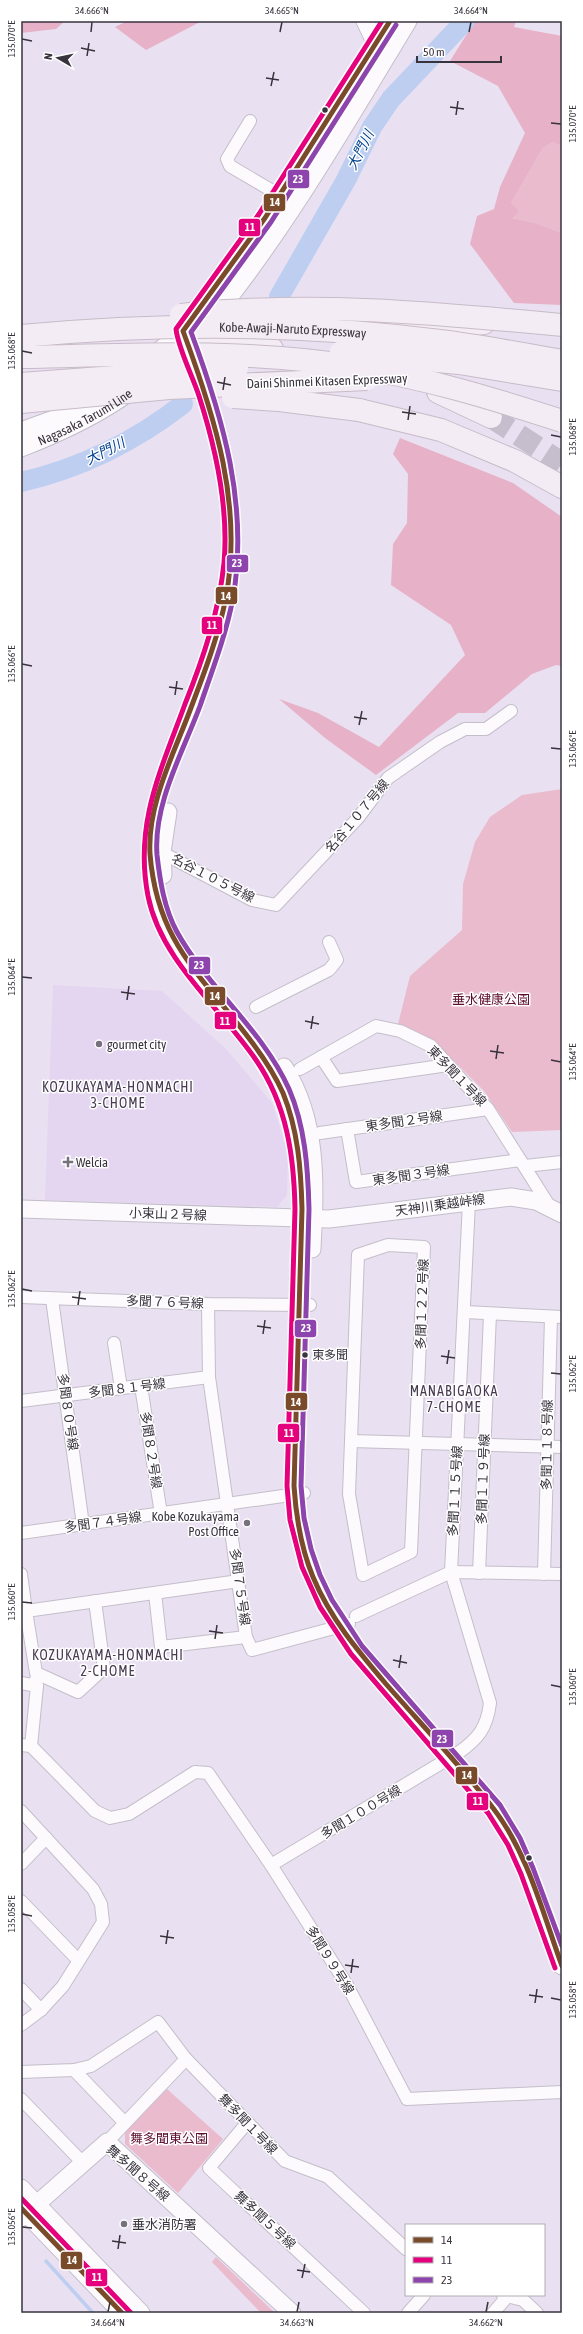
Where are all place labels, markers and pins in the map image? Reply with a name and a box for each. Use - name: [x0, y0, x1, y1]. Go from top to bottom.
- unlabelled marker: [320, 105, 330, 115]
- place label: gourmet city: [107, 1037, 167, 1052]
- marker: gourmet city: [94, 1039, 104, 1049]
- place label: Welcia: [76, 1155, 108, 1170]
- marker: Welcia: [63, 1157, 73, 1167]
- place label: 東多聞: [312, 1348, 348, 1362]
- marker: 東多聞: [300, 1350, 310, 1360]
- place label: Kobe Kozukayama Post Office: [151, 1509, 239, 1539]
- marker: Kobe Kozukayama Post Office: [242, 1518, 252, 1528]
- unlabelled marker: [524, 1853, 534, 1863]
- place label: 垂水消防署: [132, 2217, 197, 2232]
- marker: 垂水消防署: [119, 2219, 129, 2229]

